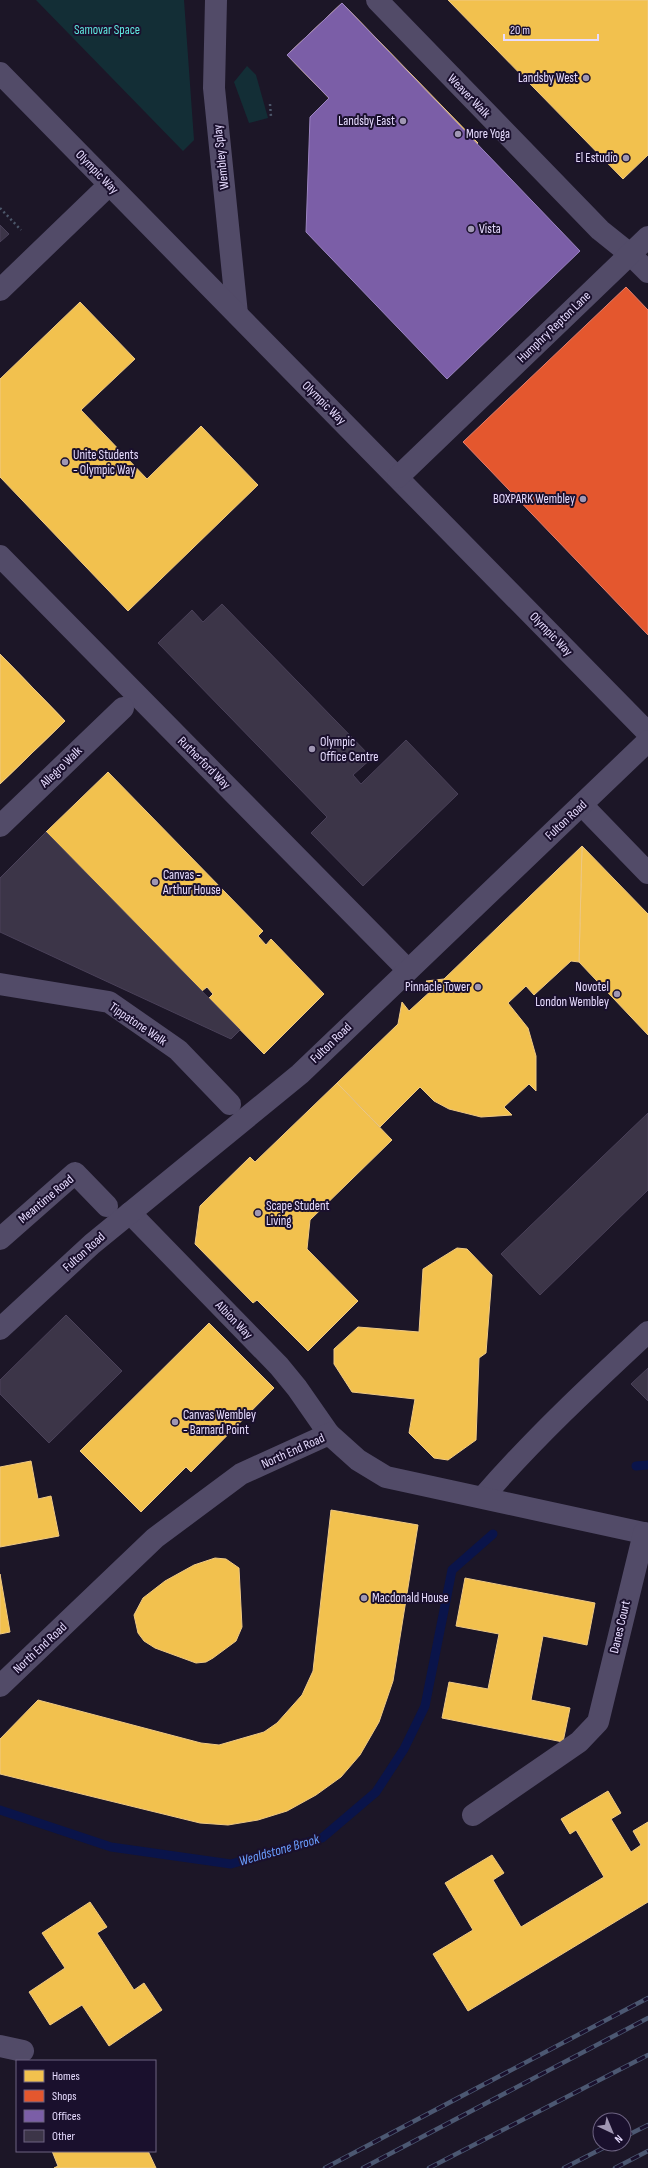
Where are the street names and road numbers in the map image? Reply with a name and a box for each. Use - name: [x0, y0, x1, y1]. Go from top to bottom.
- street label: Weaver Walk: [444, 71, 494, 121]
- street label: Wembley Splay: [210, 124, 232, 190]
- street label: Olympic Way: [72, 147, 122, 197]
- street label: Humphry Repton Lane: [514, 288, 594, 366]
- street label: Olympic Way: [299, 378, 349, 428]
- street label: Olympic Way: [526, 609, 576, 659]
- street label: Rutherford Way: [174, 733, 234, 793]
- street label: Allegro Walk: [36, 743, 85, 792]
- street label: Fulton Road: [542, 797, 590, 843]
- street label: Tippatone Walk: [106, 999, 170, 1049]
- street label: Fulton Road: [307, 1019, 355, 1067]
- street label: Meantime Road: [15, 1171, 77, 1227]
- street label: Fulton Road: [60, 1229, 108, 1275]
- street label: Albion Way: [211, 1297, 256, 1342]
- street label: North End Road: [259, 1430, 327, 1472]
- street label: Danes Court: [606, 1599, 634, 1655]
- street label: North End Road: [10, 1619, 70, 1677]

